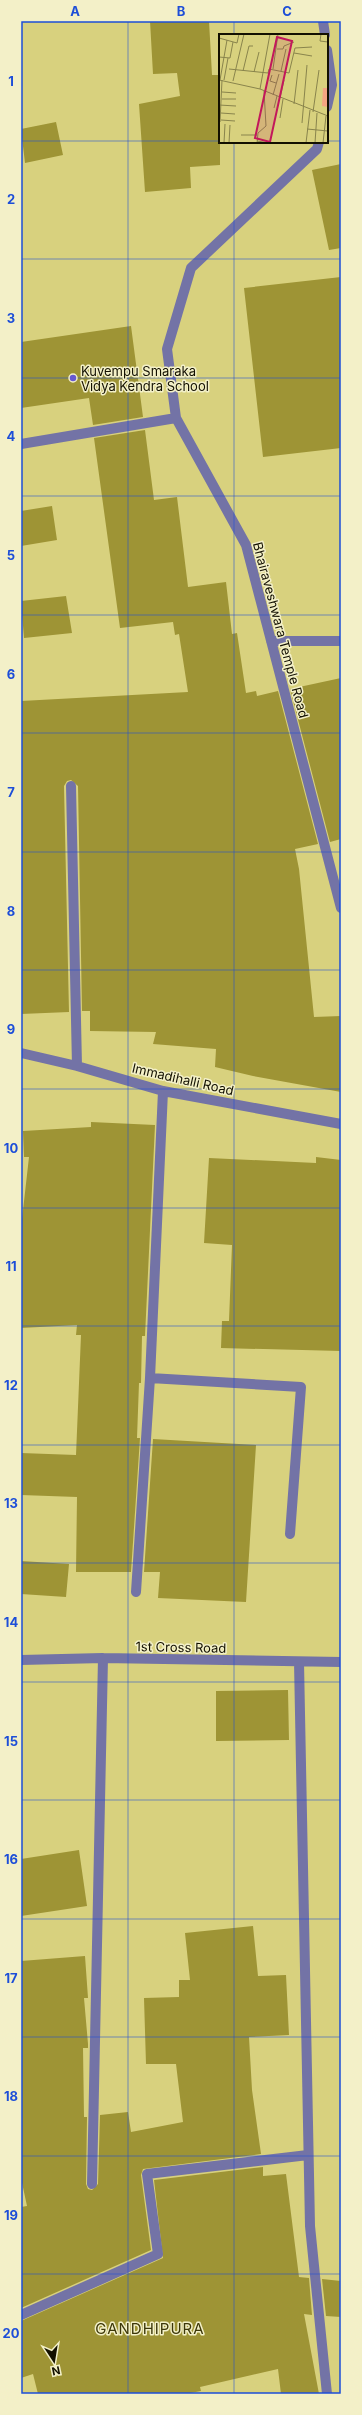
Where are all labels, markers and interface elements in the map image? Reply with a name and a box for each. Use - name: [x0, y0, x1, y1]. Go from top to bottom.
- text: A: [70, 3, 80, 19]
- text: B: [177, 3, 186, 19]
- text: C: [282, 3, 292, 19]
- inset map: [219, 34, 328, 143]
- text: 1: [8, 73, 14, 89]
- text: 2: [7, 191, 15, 207]
- text: 3: [7, 310, 15, 326]
- place label: Kuvempu Smaraka Vidya Kendra School: [81, 363, 209, 394]
- marker: Kuvempu Smaraka Vidya Kendra School: [68, 373, 78, 383]
- text: 4: [7, 428, 16, 444]
- street label: Bhairaveshwara Temple Road: [250, 540, 312, 720]
- text: 5: [7, 547, 15, 563]
- text: 6: [7, 666, 15, 682]
- text: 7: [7, 784, 15, 800]
- text: 8: [7, 903, 15, 919]
- text: 9: [7, 1021, 15, 1037]
- street label: Immadihalli Road: [130, 1059, 236, 1099]
- text: 10: [4, 1140, 18, 1156]
- text: 11: [5, 1258, 17, 1274]
- text: 12: [4, 1377, 18, 1393]
- text: 13: [4, 1495, 18, 1511]
- text: 14: [4, 1614, 18, 1630]
- street label: 1st Cross Road: [135, 1638, 227, 1656]
- text: 15: [4, 1733, 18, 1749]
- text: 16: [4, 1851, 18, 1867]
- text: 17: [4, 1970, 18, 1986]
- text: 18: [4, 2088, 18, 2104]
- text: 19: [4, 2207, 18, 2223]
- district label: GANDHIPURA: [95, 2319, 205, 2338]
- text: 20: [3, 2325, 20, 2341]
- north arrow: [34, 2341, 74, 2381]
- text: N: [51, 2363, 62, 2379]

